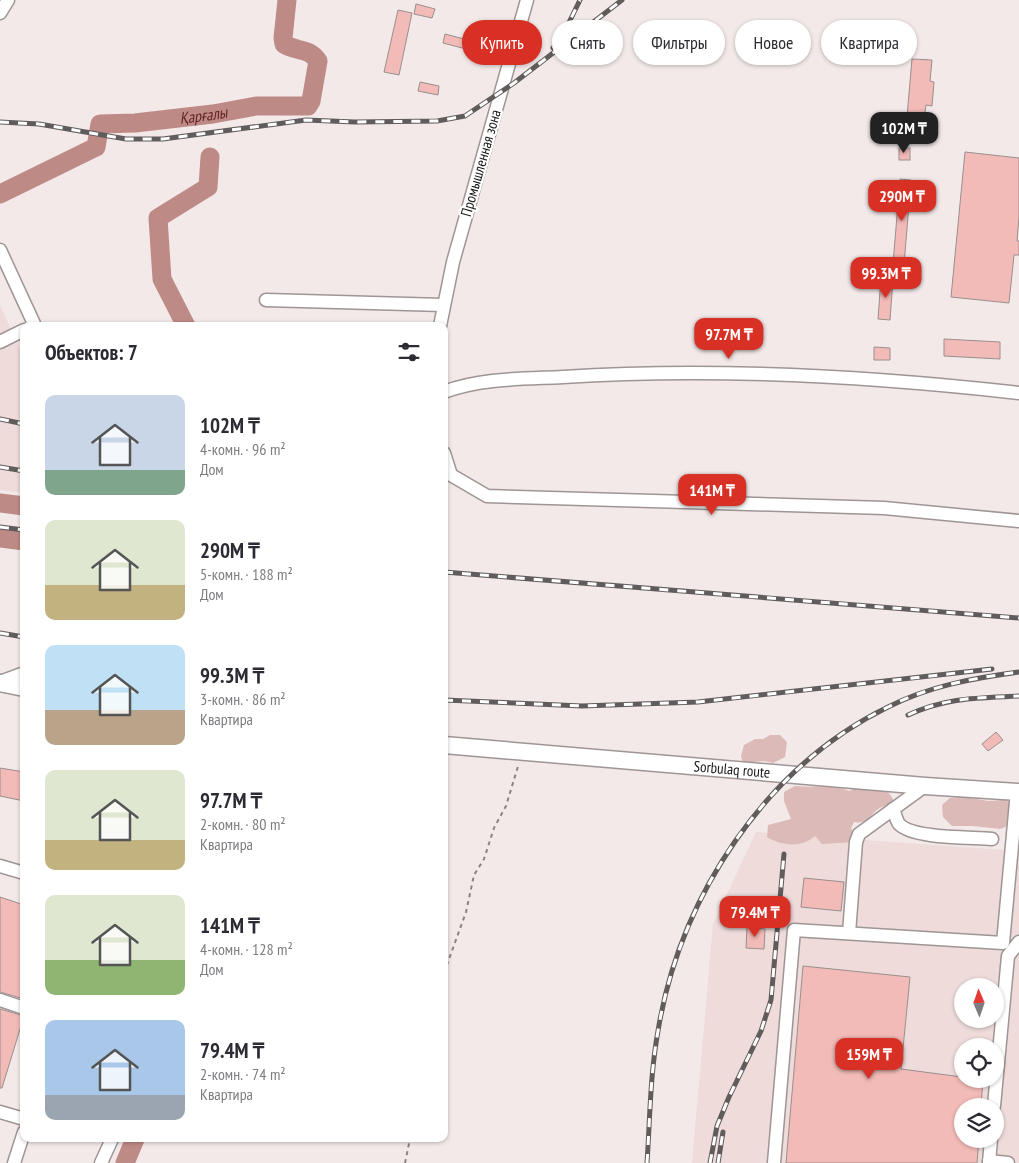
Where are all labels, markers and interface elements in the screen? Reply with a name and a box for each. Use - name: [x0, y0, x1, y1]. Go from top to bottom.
- chip: Купить: [462, 20, 542, 65]
- chip: Снять: [552, 20, 623, 65]
- chip: Фильтры: [633, 20, 725, 65]
- chip: Новое: [735, 20, 811, 65]
- chip: Квартира: [821, 20, 917, 65]
- water label: Қарғалы: [178, 101, 230, 128]
- street label: Промышленная зона: [456, 107, 505, 218]
- pin: 102M ₸: [863, 112, 945, 154]
- text: 102M ₸: [881, 118, 927, 138]
- pin: 290M ₸: [861, 180, 943, 222]
- text: 290M ₸: [879, 186, 925, 206]
- pin: 99.3M ₸: [840, 256, 932, 299]
- text: 99.3M ₸: [862, 263, 910, 283]
- pin: 97.7M ₸: [683, 318, 775, 360]
- text: 97.7M ₸: [705, 324, 753, 344]
- icon: filters: [395, 338, 423, 366]
- text: Объектов: 7: [45, 339, 138, 366]
- text: 102M ₸: [200, 412, 260, 439]
- icon: home: [85, 415, 145, 475]
- text: 4-комн. · 96 m²: [200, 439, 286, 459]
- text: Дом: [200, 459, 224, 479]
- pin: 141M ₸: [671, 474, 753, 516]
- text: 141M ₸: [689, 480, 735, 500]
- text: 290M ₸: [200, 537, 260, 564]
- icon: home: [85, 540, 145, 600]
- text: 5-комн. · 188 m²: [200, 564, 293, 584]
- text: Дом: [200, 584, 224, 604]
- text: 99.3M ₸: [200, 662, 264, 689]
- icon: home: [85, 665, 145, 725]
- text: 3-комн. · 86 m²: [200, 689, 286, 709]
- text: Квартира: [200, 709, 253, 729]
- street label: Sorbulaq route: [693, 756, 771, 782]
- text: 97.7M ₸: [200, 787, 262, 814]
- icon: home: [85, 790, 145, 850]
- text: 2-комн. · 80 m²: [200, 814, 286, 834]
- text: Квартира: [200, 834, 253, 854]
- pin: 79.4M ₸: [709, 896, 801, 938]
- text: 79.4M ₸: [731, 902, 779, 922]
- text: 141M ₸: [200, 912, 260, 939]
- icon: home: [85, 915, 145, 975]
- text: 4-комн. · 128 m²: [200, 939, 293, 959]
- text: Дом: [200, 959, 224, 979]
- north arrow: [954, 978, 1004, 1028]
- map controls: [954, 978, 1004, 1148]
- text: 79.4M ₸: [200, 1037, 264, 1064]
- pin: 159M ₸: [828, 1038, 910, 1080]
- button: locate: [954, 1038, 1004, 1088]
- icon: home: [85, 1040, 145, 1100]
- text: 159M ₸: [846, 1044, 892, 1064]
- text: 2-комн. · 74 m²: [200, 1064, 286, 1084]
- text: Квартира: [200, 1084, 253, 1104]
- button: layers: [954, 1098, 1004, 1148]

